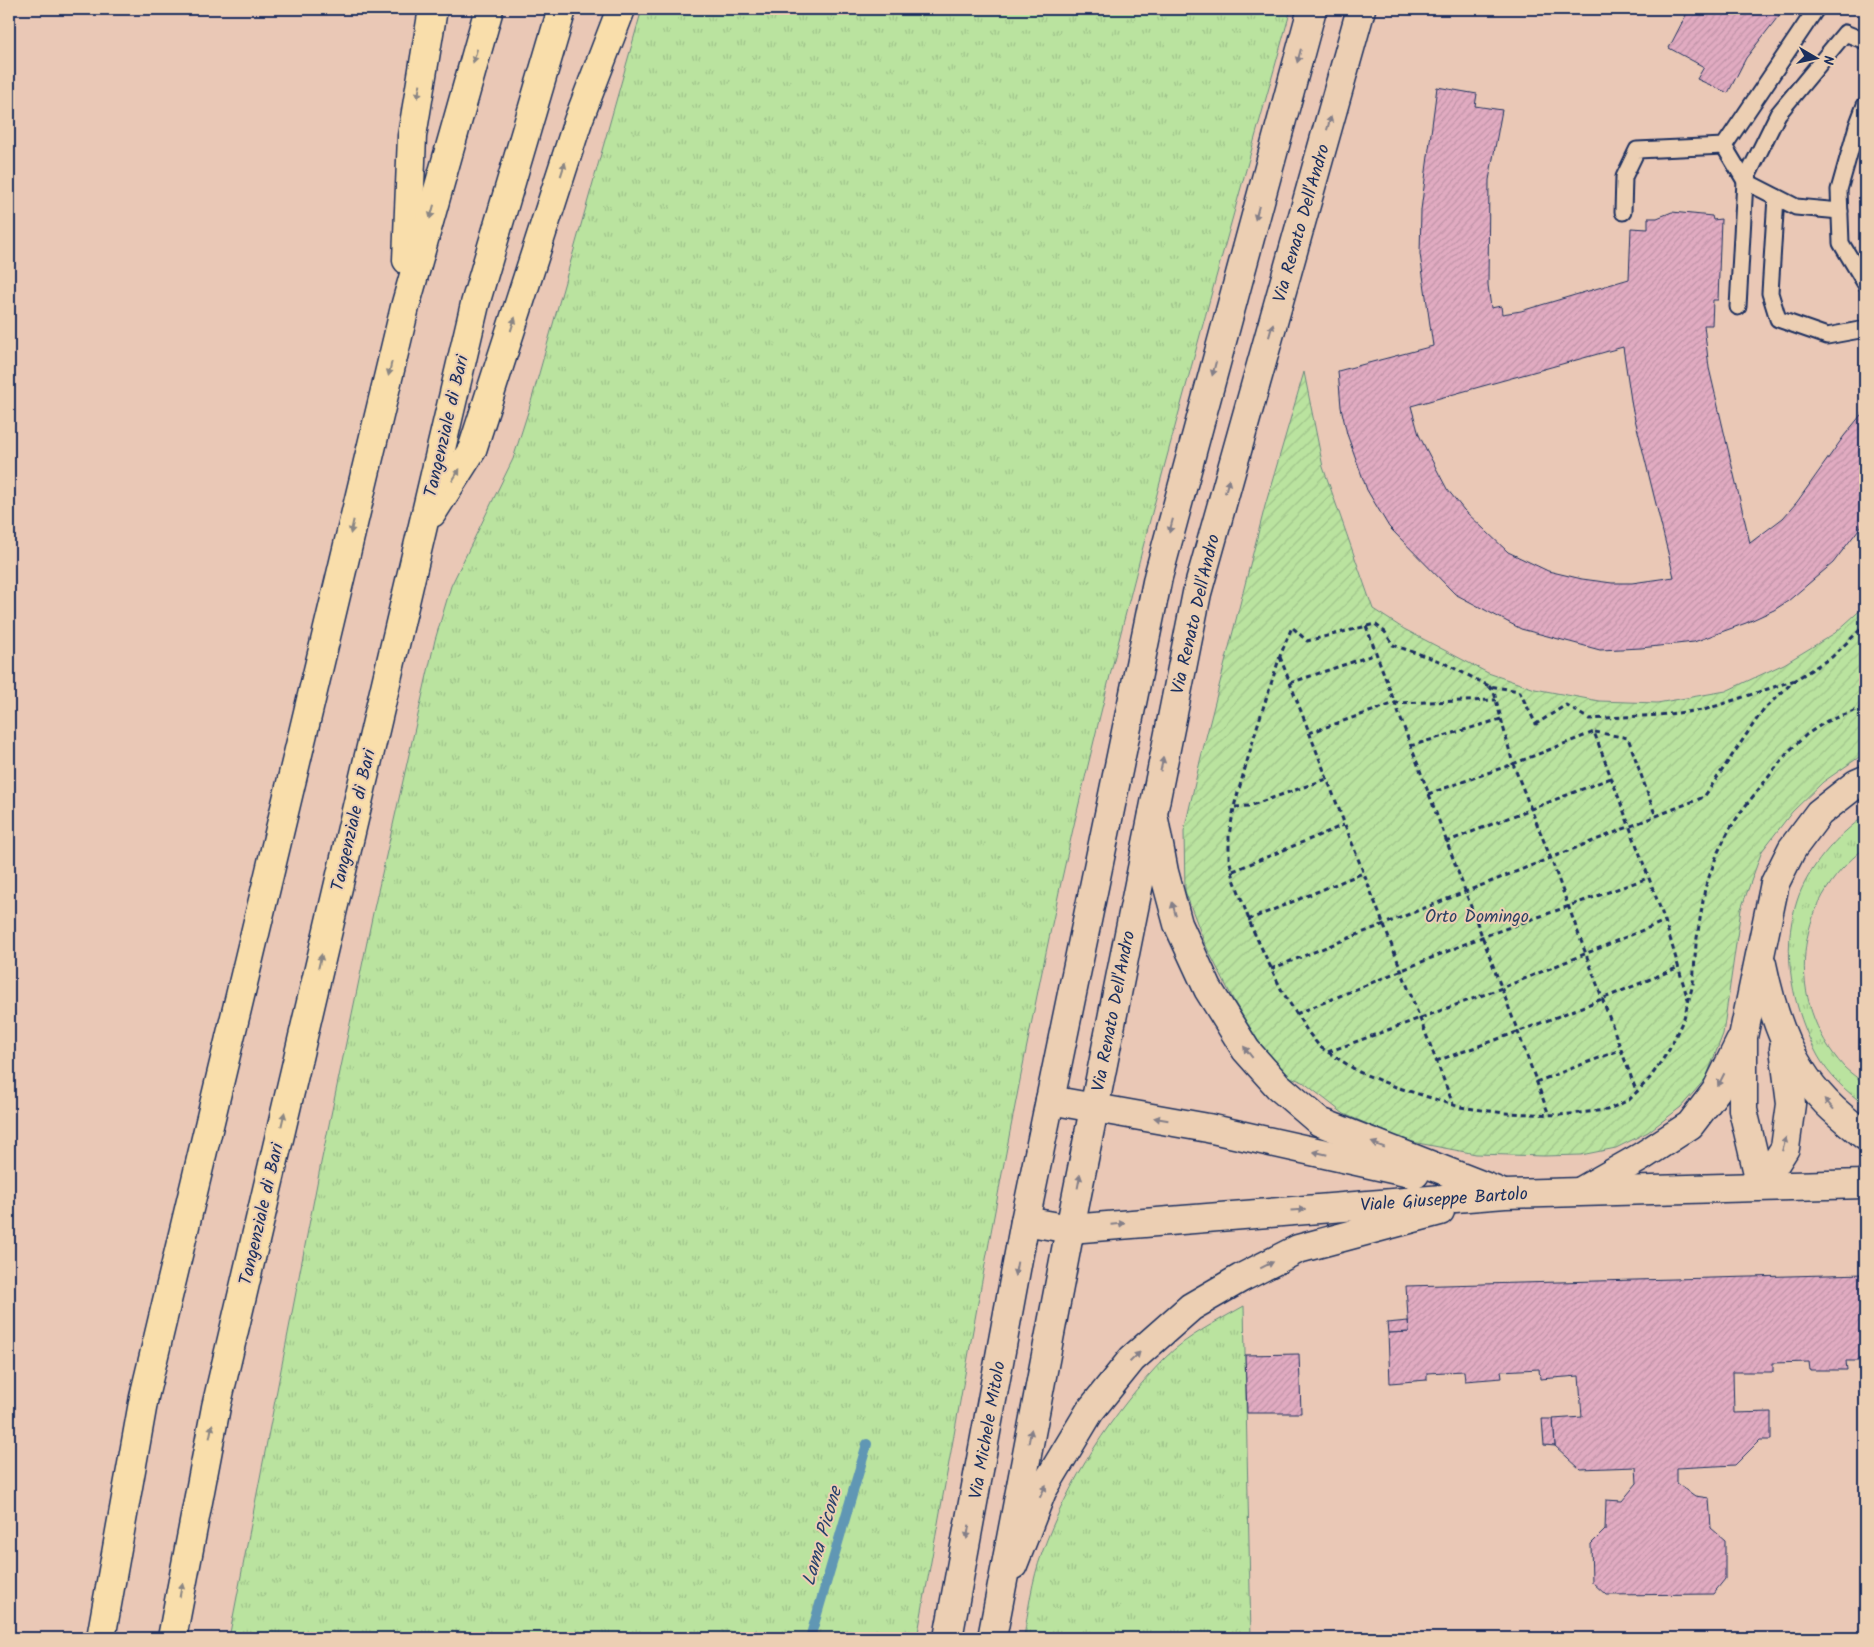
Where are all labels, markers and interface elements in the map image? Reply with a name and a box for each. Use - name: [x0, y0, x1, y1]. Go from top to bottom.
- north arrow: [1792, 32, 1842, 82]
- one-way arrow: [471, 48, 479, 63]
- one-way arrow: [1295, 48, 1303, 63]
- text: N: [1816, 54, 1839, 66]
- one-way arrow: [415, 84, 423, 100]
- one-way arrow: [1325, 115, 1333, 130]
- street label: Via Renato Dell'Andro: [1266, 141, 1339, 306]
- one-way arrow: [559, 162, 567, 177]
- one-way arrow: [427, 205, 435, 220]
- one-way arrow: [1252, 205, 1260, 220]
- one-way arrow: [509, 316, 517, 331]
- one-way arrow: [1267, 322, 1275, 337]
- street label: Tangenziale di Bari: [417, 352, 478, 500]
- one-way arrow: [386, 362, 394, 377]
- one-way arrow: [1210, 362, 1218, 377]
- one-way arrow: [451, 469, 460, 482]
- one-way arrow: [1223, 479, 1231, 494]
- one-way arrow: [1167, 519, 1175, 534]
- one-way arrow: [348, 520, 356, 535]
- street label: Via Renato Dell'Andro: [1164, 532, 1229, 697]
- street label: Tangenziale di Bari: [324, 746, 385, 894]
- one-way arrow: [1159, 755, 1167, 771]
- one-way arrow: [1170, 901, 1178, 916]
- park label: Orto Domingo: [1425, 903, 1529, 932]
- street label: Via Renato Dell'Andro: [1085, 928, 1144, 1094]
- one-way arrow: [316, 953, 324, 968]
- one-way arrow: [1243, 1046, 1254, 1059]
- one-way arrow: [1717, 1073, 1725, 1087]
- one-way arrow: [1823, 1098, 1835, 1110]
- one-way arrow: [279, 1111, 287, 1126]
- one-way arrow: [1154, 1115, 1169, 1123]
- one-way arrow: [1780, 1136, 1788, 1152]
- street label: Tangenziale di Bari: [232, 1140, 293, 1288]
- one-way arrow: [1370, 1140, 1385, 1148]
- one-way arrow: [1313, 1149, 1328, 1157]
- one-way arrow: [1075, 1174, 1083, 1189]
- street label: Viale Giuseppe Bartolo: [1359, 1180, 1529, 1221]
- one-way arrow: [1290, 1205, 1306, 1213]
- one-way arrow: [1110, 1220, 1126, 1228]
- one-way arrow: [1260, 1261, 1274, 1269]
- one-way arrow: [1012, 1262, 1020, 1278]
- one-way arrow: [1128, 1351, 1140, 1363]
- street label: Via Michele Mitolo: [962, 1359, 1015, 1502]
- one-way arrow: [208, 1422, 216, 1438]
- one-way arrow: [1027, 1427, 1035, 1443]
- water label: Lama Picone: [795, 1481, 852, 1589]
- one-way arrow: [1039, 1484, 1047, 1498]
- one-way arrow: [963, 1525, 971, 1541]
- one-way arrow: [178, 1582, 186, 1598]

